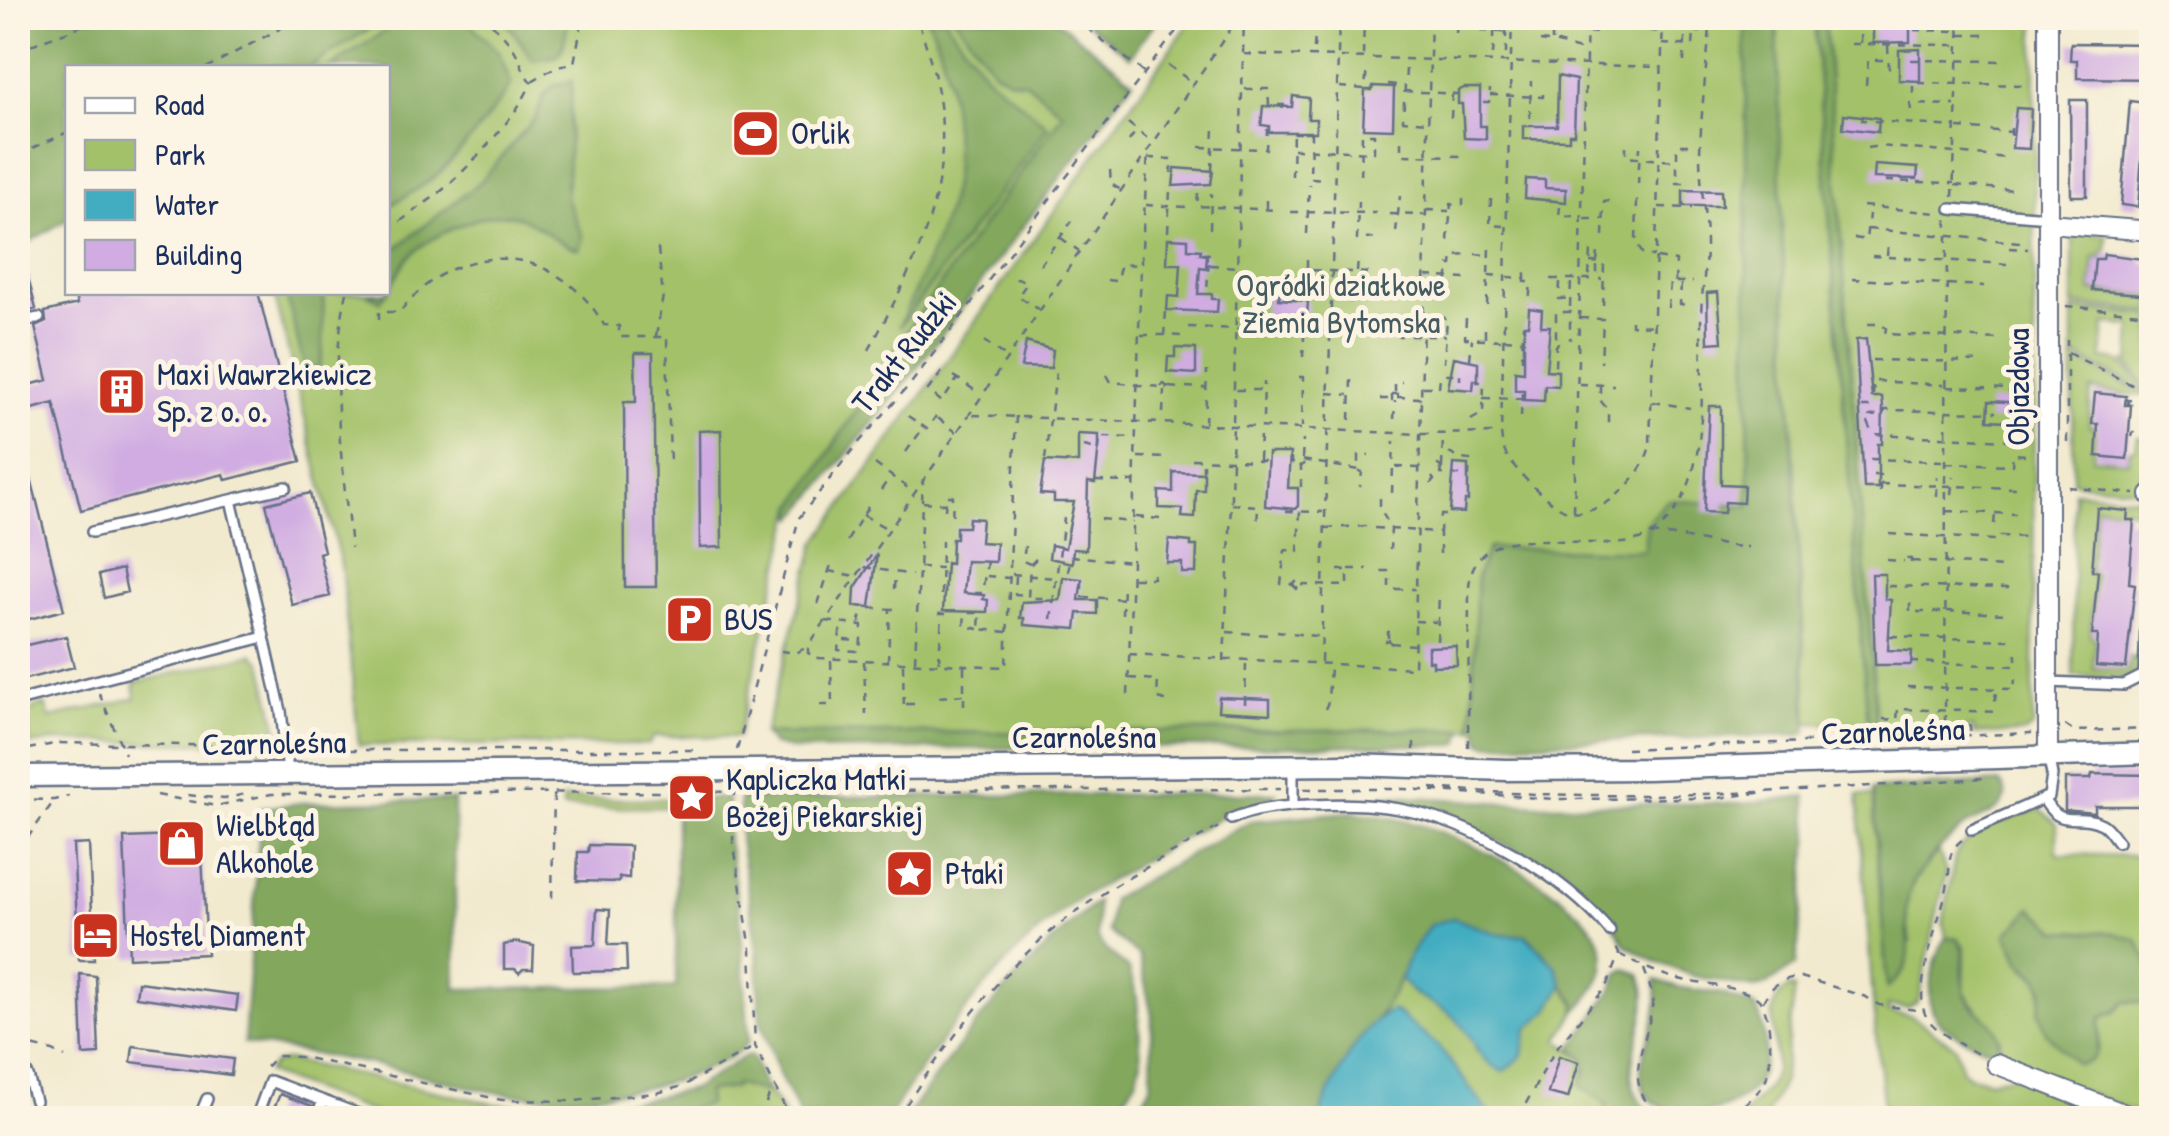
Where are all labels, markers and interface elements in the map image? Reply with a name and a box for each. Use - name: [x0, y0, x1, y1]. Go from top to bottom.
- legend: [65, 65, 390, 295]
- text: Road: [155, 84, 204, 124]
- sports icon: Orlik: [730, 107, 782, 159]
- place label: Orlik: [791, 111, 850, 154]
- text: Park: [155, 134, 205, 174]
- text: Water: [155, 184, 219, 224]
- text: Building: [155, 234, 242, 274]
- park label: Ogródki działkowe Ziemia Bytomska: [1236, 263, 1446, 343]
- street label: Trakt Rudzki: [841, 282, 966, 422]
- street label: Objazdowa: [1996, 328, 2039, 446]
- place label: Maxi Wawrzkiewicz Sp. z o. o.: [157, 352, 372, 432]
- building icon: Maxi Wawrzkiewicz Sp. z o. o.: [96, 366, 148, 418]
- parking icon: BUS: [663, 593, 715, 645]
- place label: BUS: [724, 597, 773, 640]
- street label: Czarnoleśna: [1820, 706, 1966, 755]
- street label: Czarnoleśna: [1012, 715, 1156, 758]
- street label: Czarnoleśna: [202, 720, 346, 765]
- place label: Kapliczka Matki Bożej Piekarskiej: [726, 757, 923, 837]
- place icon: Kapliczka Matki Bożej Piekarskiej: [665, 771, 717, 823]
- place label: Wielbłąd Alkohole: [216, 803, 315, 883]
- shop icon: Wielbłąd Alkohole: [155, 817, 207, 869]
- place icon: Ptaki: [884, 847, 936, 899]
- place label: Ptaki: [945, 851, 1004, 894]
- hotel icon: Hostel Diament: [69, 909, 121, 961]
- place label: Hostel Diament: [130, 913, 306, 956]

